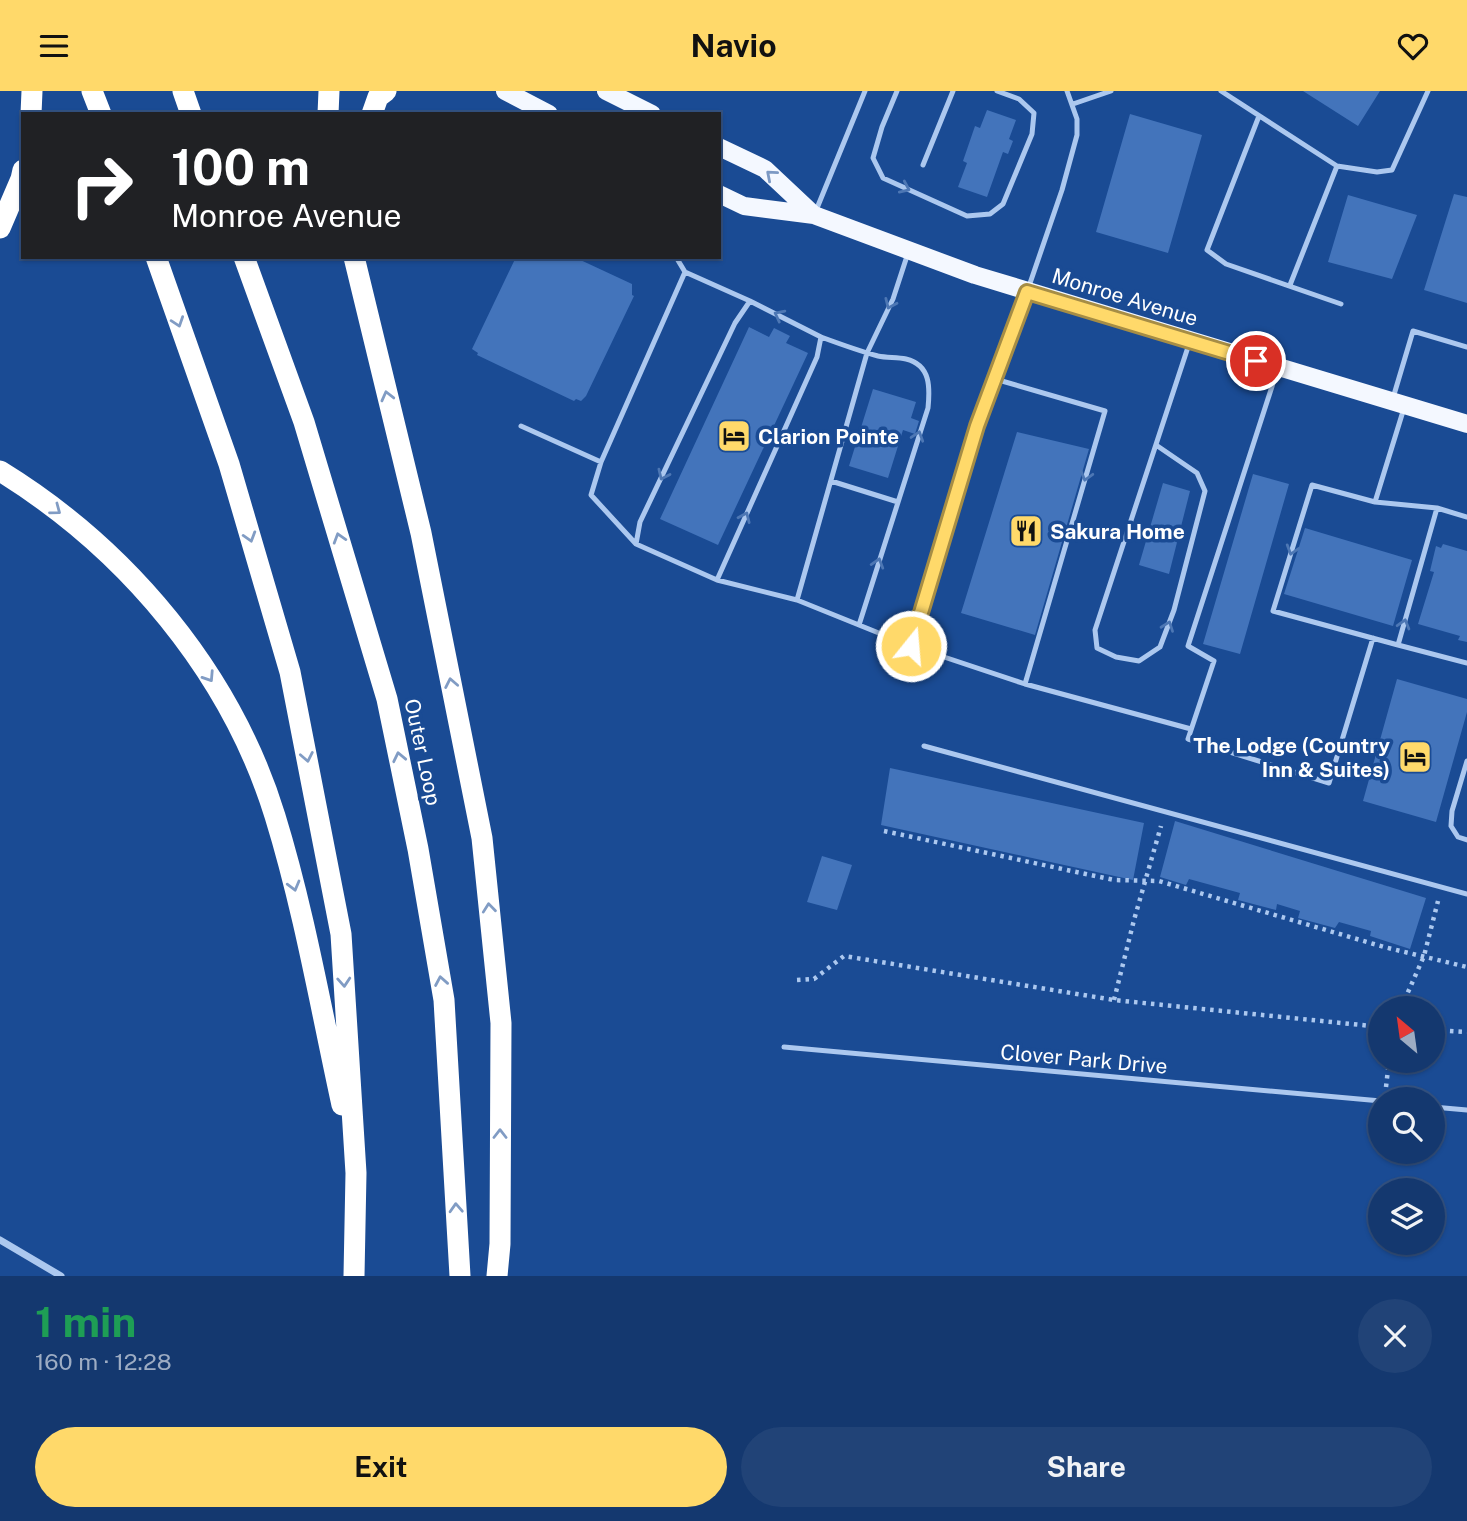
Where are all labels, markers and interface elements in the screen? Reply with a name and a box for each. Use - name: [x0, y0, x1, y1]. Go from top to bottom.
- icon: menu: [35, 27, 73, 65]
- text: Navio: [690, 27, 777, 64]
- icon: heart: [1394, 27, 1432, 65]
- text: 100 m: [171, 138, 310, 196]
- icon: right: [56, 140, 147, 231]
- one-way arrow: [766, 171, 779, 183]
- one-way arrow: [897, 180, 910, 194]
- text: Monroe Avenue: [171, 197, 402, 234]
- street label: Monroe Avenue: [1049, 263, 1201, 331]
- one-way arrow: [885, 297, 899, 309]
- one-way arrow: [774, 310, 786, 324]
- one-way arrow: [170, 315, 184, 327]
- pin: [1226, 331, 1286, 391]
- icon: arrive: [1237, 342, 1275, 380]
- one-way arrow: [381, 390, 395, 402]
- hotel icon: Clarion Pointe: [715, 417, 753, 455]
- place label: Clarion Pointe: [758, 424, 899, 449]
- one-way arrow: [910, 431, 925, 443]
- one-way arrow: [657, 468, 671, 480]
- one-way arrow: [1079, 470, 1094, 482]
- one-way arrow: [49, 502, 61, 514]
- one-way arrow: [737, 512, 751, 525]
- restaurant icon: Sakura Home: [1007, 512, 1045, 550]
- place label: Sakura Home: [1050, 519, 1185, 544]
- one-way arrow: [242, 531, 257, 543]
- one-way arrow: [332, 532, 347, 544]
- one-way arrow: [1285, 544, 1300, 556]
- one-way arrow: [870, 558, 885, 570]
- position arrow: [874, 609, 948, 683]
- one-way arrow: [1396, 618, 1410, 630]
- one-way arrow: [1160, 620, 1174, 632]
- one-way arrow: [201, 669, 214, 682]
- one-way arrow: [444, 677, 459, 689]
- street label: Outer Loop: [399, 696, 447, 808]
- place label: The Lodge (Country Inn & Suites): [1193, 733, 1390, 782]
- hotel icon: The Lodge (Country Inn & Suites): [1396, 738, 1434, 776]
- one-way arrow: [299, 751, 314, 763]
- one-way arrow: [393, 751, 408, 763]
- one-way arrow: [286, 880, 300, 892]
- one-way arrow: [482, 902, 497, 913]
- one-way arrow: [434, 975, 449, 987]
- one-way arrow: [337, 976, 352, 987]
- north arrow: [1368, 996, 1446, 1073]
- map controls: [1368, 996, 1445, 1255]
- street label: Clover Park Drive: [999, 1039, 1169, 1079]
- button: search: [1368, 1087, 1445, 1164]
- one-way arrow: [492, 1129, 508, 1139]
- button: layers: [1368, 1178, 1445, 1255]
- one-way arrow: [449, 1202, 464, 1213]
- text: 1 min: [35, 1297, 136, 1346]
- button: close: [1358, 1299, 1432, 1373]
- text: 160 m · 12:28: [35, 1348, 172, 1375]
- button: Exit: [35, 1427, 727, 1507]
- button: Share: [741, 1427, 1432, 1507]

